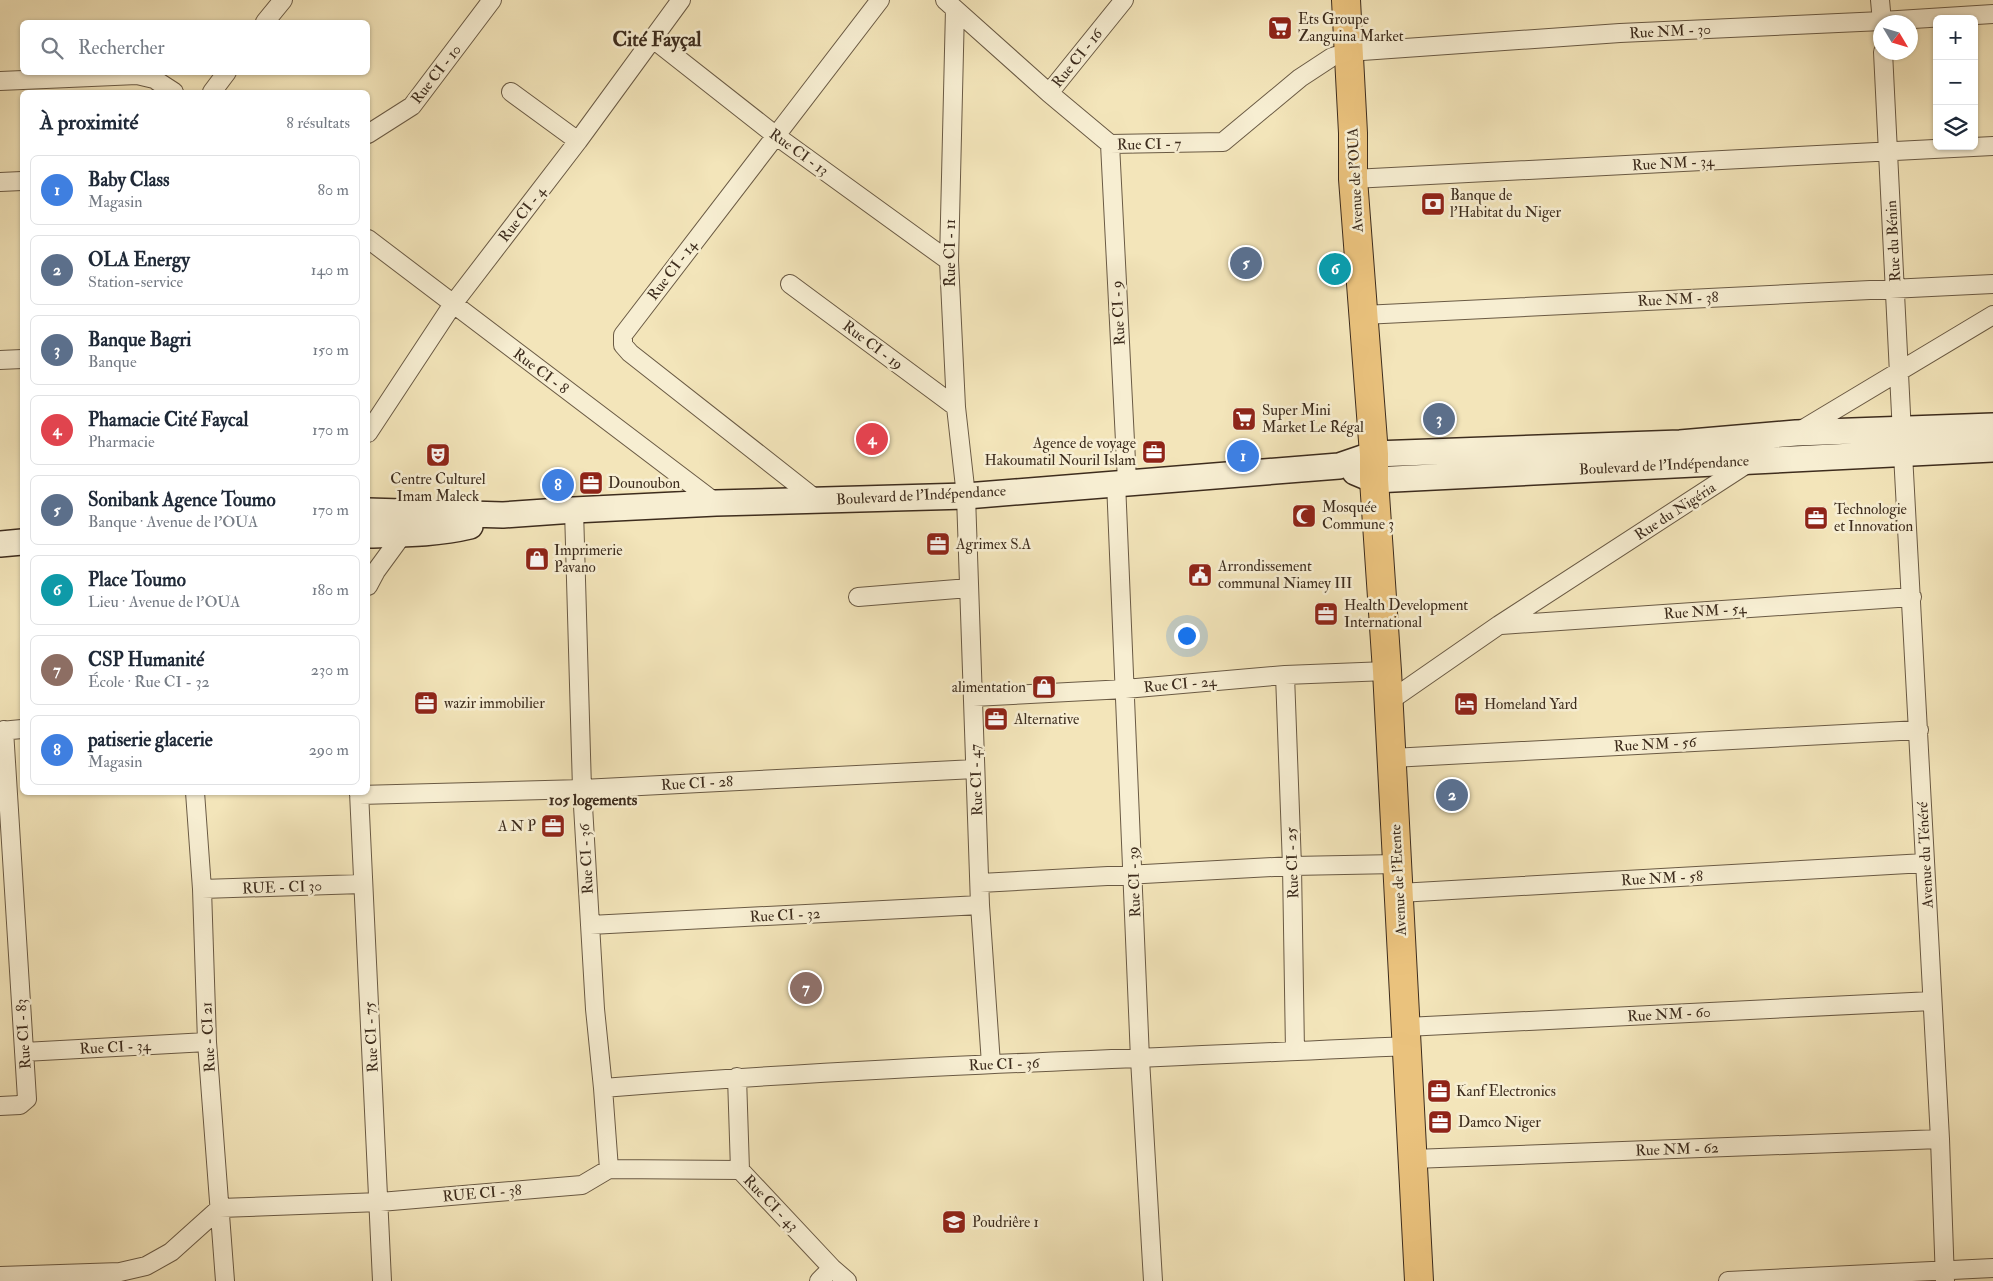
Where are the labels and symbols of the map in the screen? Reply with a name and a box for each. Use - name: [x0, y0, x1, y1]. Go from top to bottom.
- place label: Ets Groupe Zanguina Market: [1298, 10, 1404, 46]
- supermarket icon: Ets Groupe Zanguina Market: [1267, 15, 1293, 41]
- north arrow: [1873, 15, 1918, 60]
- street label: Rue NM - 30: [1629, 20, 1711, 43]
- street label: Rue CI - 16: [1048, 24, 1108, 92]
- district label: Cité Fayçal: [613, 27, 702, 53]
- street label: Rue CI - 10: [407, 41, 466, 108]
- street label: Rue CI - 13: [765, 125, 832, 180]
- street label: Avenue de l'OUA: [1343, 127, 1368, 234]
- street label: Rue CI - 7: [1117, 134, 1181, 155]
- street label: Rue NM - 34: [1631, 152, 1715, 175]
- street label: Rue CI - 4: [495, 182, 551, 246]
- place label: Banque de l'Habitat du Niger: [1450, 186, 1562, 222]
- bank icon: Banque de l'Habitat du Niger: [1420, 191, 1446, 217]
- street label: Rue du Bénin: [1882, 199, 1905, 282]
- street label: Rue CI - 11: [941, 219, 960, 287]
- street label: Rue CI - 14: [643, 236, 702, 304]
- pin: 5: [1230, 244, 1262, 282]
- pin: 6: [1319, 250, 1351, 288]
- street label: Rue CI - 9: [1107, 280, 1130, 346]
- street label: Rue NM - 38: [1637, 288, 1719, 311]
- street label: Rue CI - 19: [839, 317, 907, 374]
- street label: Rue CI - 8: [509, 344, 572, 398]
- pin: 3: [1423, 400, 1455, 438]
- place label: Super Mini Market Le Régal: [1262, 401, 1364, 437]
- supermarket icon: Super Mini Market Le Régal: [1231, 406, 1257, 432]
- pin: 4: [856, 420, 888, 458]
- place label: Agence de voyage Hakoumatil Nouril Islam: [985, 434, 1136, 470]
- pin: 1: [1227, 437, 1259, 475]
- office icon: Agence de voyage Hakoumatil Nouril Islam: [1141, 439, 1167, 465]
- theatre icon: Centre Culturel Imam Maleck: [425, 442, 451, 468]
- street label: Boulevard de l'Indépendance: [1578, 452, 1750, 480]
- pin: 8: [542, 466, 574, 504]
- place label: Centre Culturel Imam Maleck: [390, 470, 486, 506]
- office icon: Dounoubon: [578, 470, 604, 496]
- place label: Dounoubon: [608, 474, 680, 493]
- street label: Rue du Nigéria: [1631, 478, 1720, 545]
- street label: Boulevard de l'Indépendance: [835, 482, 1007, 510]
- place label: Mosquée Commune 3: [1322, 498, 1394, 534]
- place label: Technologie et Innovation: [1834, 500, 1913, 536]
- mosque icon: Mosquée Commune 3: [1291, 503, 1317, 529]
- office icon: Technologie et Innovation: [1803, 505, 1829, 531]
- office icon: Agrimex S.A: [925, 531, 951, 557]
- place label: Agrimex S.A: [955, 535, 1032, 554]
- place label: Imprimerie Pavano: [554, 541, 622, 577]
- shop icon: Imprimerie Pavano: [524, 546, 550, 572]
- place label: Arrondissement communal Niamey III: [1217, 557, 1352, 593]
- public building icon: Arrondissement communal Niamey III: [1187, 562, 1213, 588]
- place label: Health Development International: [1344, 596, 1468, 632]
- street label: Rue NM - 54: [1663, 599, 1748, 624]
- office icon: Health Development International: [1313, 601, 1339, 627]
- your location: [1174, 623, 1200, 649]
- street label: Rue CI - 24: [1143, 672, 1218, 697]
- shop icon: alimentation: [1031, 674, 1057, 700]
- place label: alimentation: [952, 678, 1026, 697]
- office icon: wazir immobilier: [413, 690, 439, 716]
- hotel icon: Homeland Yard: [1453, 691, 1479, 717]
- place label: wazir immobilier: [444, 694, 545, 713]
- place label: Homeland Yard: [1484, 695, 1578, 714]
- office icon: Alternative: [983, 706, 1009, 732]
- place label: Alternative: [1013, 710, 1079, 729]
- street label: Rue NM - 56: [1613, 733, 1698, 756]
- street label: Rue CI - 47: [966, 744, 987, 816]
- street label: Rue CI - 28: [661, 772, 734, 795]
- pin: 2: [1436, 776, 1468, 814]
- district label: 105 logements: [549, 790, 638, 811]
- street label: Avenue du Ténéré: [1913, 801, 1938, 910]
- office icon: A N P: [540, 813, 566, 839]
- place label: A N P: [497, 817, 536, 836]
- street label: Rue CI - 36: [575, 822, 598, 895]
- street label: Avenue de l'Etente: [1386, 824, 1411, 937]
- street label: Rue CI - 25: [1282, 826, 1303, 899]
- street label: Rue CI - 39: [1124, 846, 1145, 918]
- street label: Rue NM - 58: [1621, 867, 1703, 890]
- street label: RUE - CI 30: [242, 877, 322, 898]
- street label: Rue CI - 32: [749, 904, 821, 927]
- pin: 7: [790, 969, 822, 1007]
- street label: Rue CI - 83: [12, 998, 35, 1070]
- street label: Rue - CI 21: [197, 1001, 220, 1073]
- street label: Rue CI - 75: [360, 1001, 383, 1073]
- street label: Rue NM - 60: [1627, 1003, 1711, 1026]
- street label: Rue CI - 34: [79, 1036, 152, 1059]
- street label: Rue CI - 36: [968, 1054, 1041, 1075]
- office icon: Kanf Electronics: [1426, 1078, 1452, 1104]
- place label: Kanf Electronics: [1456, 1082, 1556, 1101]
- office icon: Damco Niger: [1427, 1109, 1453, 1135]
- place label: Damco Niger: [1458, 1113, 1541, 1132]
- street label: Rue NM - 62: [1635, 1139, 1719, 1160]
- street label: Rue CI - 43: [739, 1171, 802, 1236]
- street label: RUE CI - 38: [442, 1181, 522, 1206]
- school or university icon: Poudriêre 1: [941, 1209, 967, 1235]
- place label: Poudriêre 1: [972, 1213, 1039, 1232]

